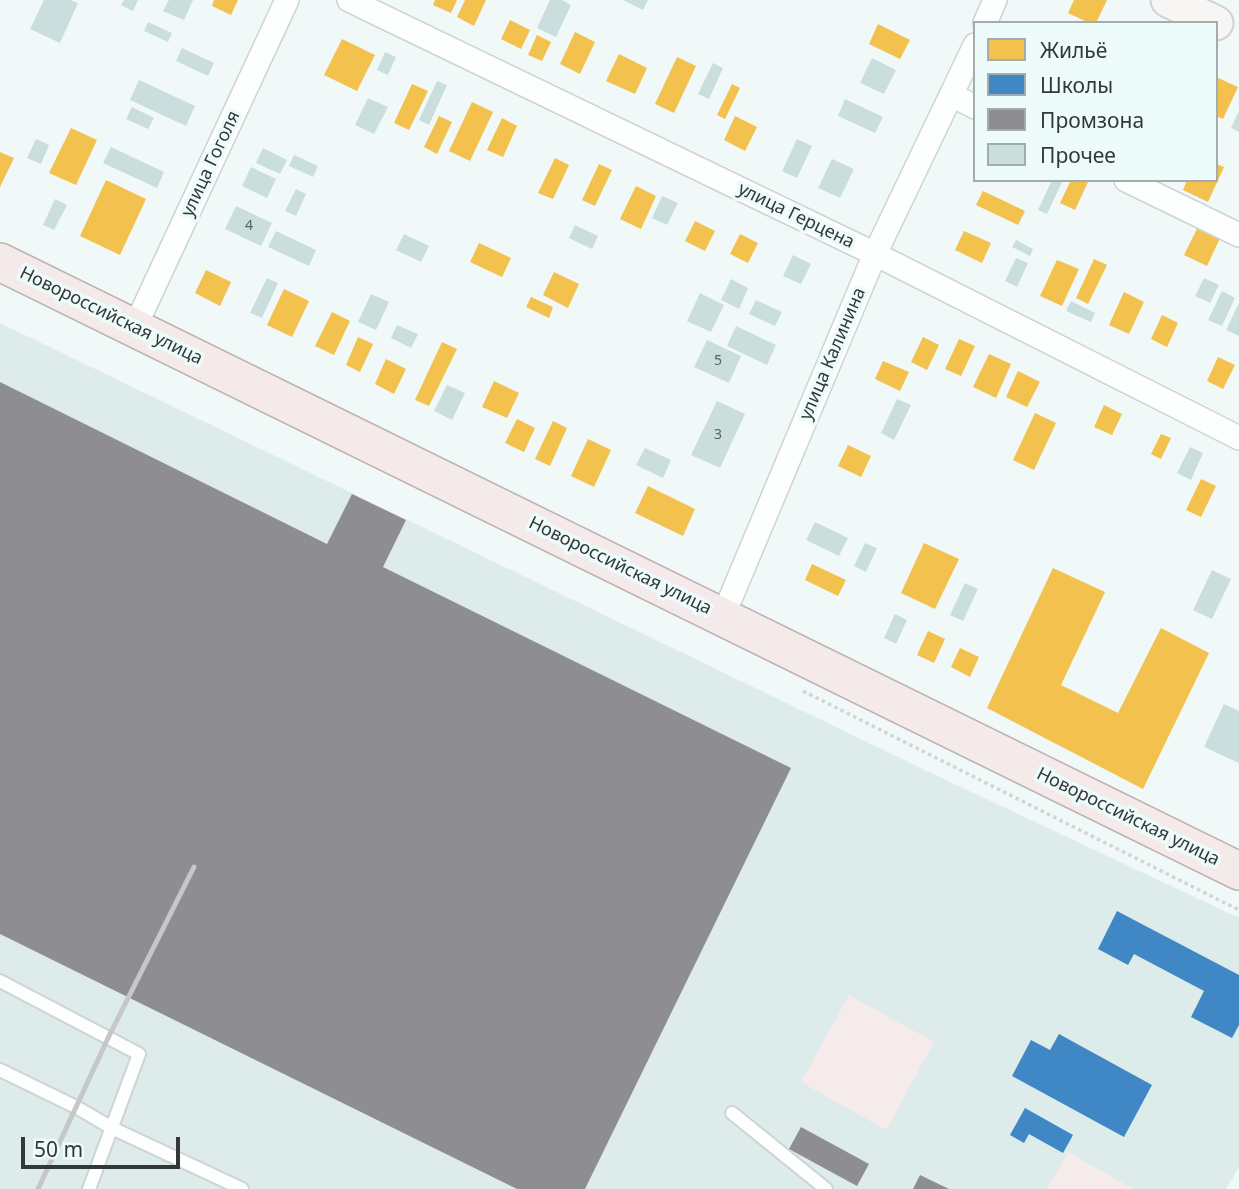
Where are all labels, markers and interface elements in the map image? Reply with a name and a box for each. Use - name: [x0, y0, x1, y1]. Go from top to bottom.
- legend: [973, 21, 1218, 182]
- text: Жильё: [1040, 36, 1107, 64]
- text: Школы: [1040, 71, 1113, 99]
- text: Промзона: [1040, 106, 1144, 134]
- street label: улица Гоголя: [177, 108, 245, 220]
- text: Прочее: [1040, 141, 1116, 169]
- street label: улица Герцена: [734, 178, 858, 254]
- house number: 4: [245, 218, 253, 234]
- street label: Новороссийская улица: [16, 262, 206, 370]
- street label: улица Калинина: [795, 285, 871, 423]
- house number: 5: [714, 353, 722, 369]
- house number: 3: [714, 427, 722, 443]
- street label: Новороссийская улица: [525, 512, 715, 620]
- street label: Новороссийская улица: [1033, 763, 1223, 871]
- scale bar: [24, 1122, 184, 1166]
- text: 50 m: [34, 1135, 83, 1163]

